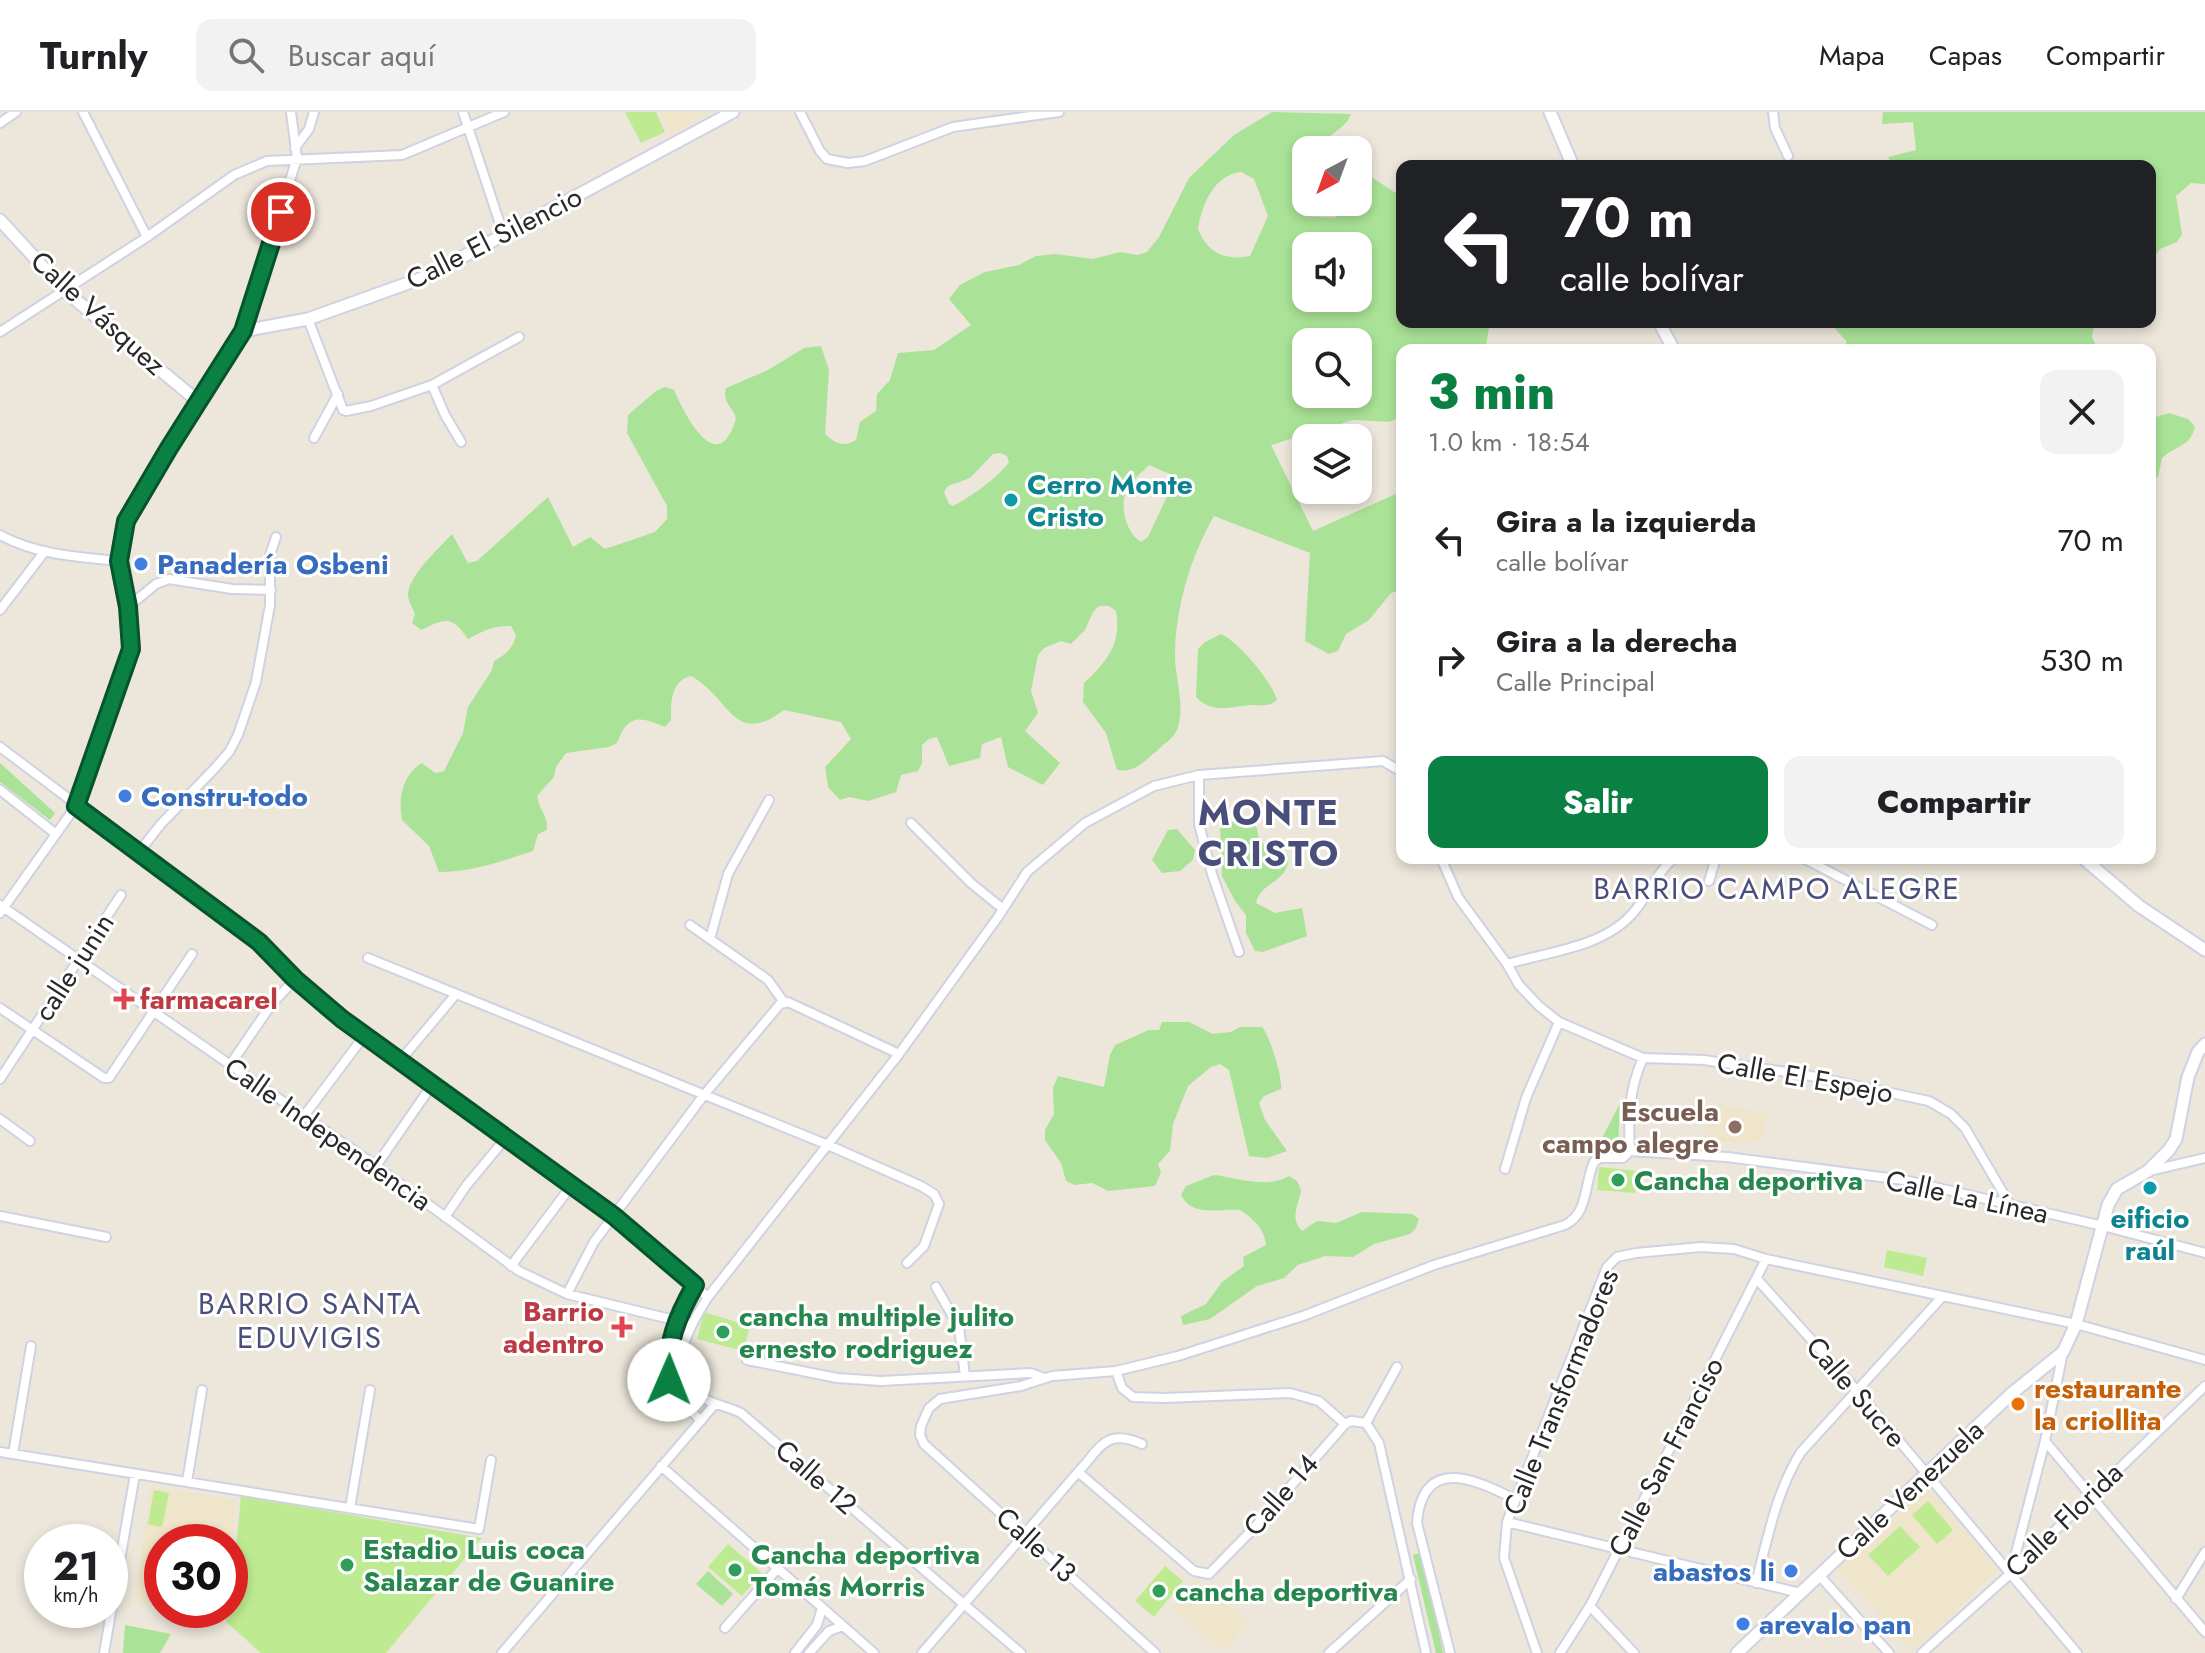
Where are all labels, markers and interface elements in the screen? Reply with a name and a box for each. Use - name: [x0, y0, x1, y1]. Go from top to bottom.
- search box: [196, 19, 756, 91]
- text: Turnly: [40, 28, 148, 83]
- icon: search: [224, 33, 268, 77]
- text: Buscar aquí: [288, 34, 435, 77]
- text: Mapa: [1819, 35, 1885, 76]
- text: Capas: [1929, 35, 2002, 76]
- text: Compartir: [2046, 35, 2165, 76]
- north arrow: [1292, 136, 1372, 216]
- map controls: [1292, 136, 1372, 504]
- street label: Calle El Silencio: [399, 176, 589, 300]
- text: 70 m: [1560, 177, 1694, 258]
- pin: [247, 178, 315, 246]
- icon: arrive: [259, 190, 303, 234]
- icon: left: [1428, 192, 1532, 296]
- button: sound: [1292, 232, 1372, 312]
- street label: Calle Vásquez: [21, 241, 175, 385]
- text: calle bolívar: [1560, 252, 1744, 304]
- button: search: [1292, 328, 1372, 408]
- text: 3 min: [1428, 358, 1555, 427]
- button: close: [2040, 370, 2124, 454]
- text: 1.0 km · 18:54: [1428, 423, 1590, 461]
- button: layers: [1292, 424, 1372, 504]
- place label: Cerro Monte Cristo: [1027, 464, 1193, 537]
- marker: Cerro Monte Cristo: [1002, 491, 1020, 509]
- text: Gira a la izquierda: [1496, 500, 1756, 543]
- icon: left: [1428, 518, 1472, 562]
- text: 70 m: [2058, 519, 2124, 562]
- text: calle bolívar: [1496, 543, 1629, 581]
- place label: Panadería Osbeni: [157, 544, 389, 585]
- marker: Panadería Osbeni: [132, 555, 150, 573]
- text: Gira a la derecha: [1496, 620, 1737, 663]
- icon: right: [1428, 638, 1472, 682]
- text: 530 m: [2040, 639, 2124, 682]
- text: Calle Principal: [1496, 663, 1655, 701]
- button: Salir: [1428, 756, 1768, 848]
- button: Compartir: [1784, 756, 2124, 848]
- place label: Constru-todo: [141, 776, 308, 817]
- district label: MONTE CRISTO: [1198, 786, 1340, 879]
- marker: Constru-todo: [116, 787, 134, 805]
- district label: BARRIO CAMPO ALEGRE: [1593, 867, 1961, 910]
- street label: calle junin: [24, 905, 124, 1029]
- place label: farmacarel: [140, 979, 278, 1020]
- marker: farmacarel: [115, 990, 133, 1008]
- street label: Calle El Espejo: [1714, 1042, 1896, 1114]
- street label: Calle Independencia: [216, 1047, 440, 1221]
- place label: Escuela campo alegre: [1542, 1091, 1719, 1164]
- marker: Escuela campo alegre: [1726, 1118, 1744, 1136]
- place label: Cancha deportiva: [1634, 1160, 1863, 1201]
- street label: Calle La Línea: [1882, 1160, 2052, 1234]
- marker: Cancha deportiva: [1609, 1171, 1627, 1189]
- marker: eificio raúl: [2141, 1179, 2159, 1197]
- place label: eificio raúl: [2110, 1198, 2190, 1271]
- street label: Calle Transformadores: [1493, 1263, 1629, 1521]
- district label: BARRIO SANTA EDUVIGIS: [198, 1282, 422, 1359]
- place label: Barrio adentro: [503, 1291, 604, 1364]
- place label: cancha multiple julito ernesto rodriguez: [739, 1296, 1014, 1369]
- marker: Barrio adentro: [611, 1316, 633, 1338]
- marker: cancha multiple julito ernesto rodriguez: [714, 1323, 732, 1341]
- street label: Calle Sucre: [1796, 1327, 1916, 1457]
- position arrow: [627, 1338, 711, 1422]
- street label: Calle San Franciso: [1598, 1350, 1734, 1564]
- place label: restaurante la criollita: [2034, 1368, 2182, 1441]
- marker: restaurante la criollita: [2009, 1395, 2027, 1413]
- street label: Calle Venezuela: [1827, 1410, 1993, 1570]
- street label: Calle 12: [766, 1430, 866, 1524]
- street label: Calle 14: [1234, 1445, 1328, 1545]
- street label: Calle Florida: [1996, 1453, 2132, 1587]
- street label: Calle 13: [987, 1498, 1085, 1592]
- speed limit sign: 30: [144, 1524, 248, 1628]
- place label: Estadio Luis coca Salazar de Guanire: [363, 1529, 615, 1602]
- place label: Cancha deportiva Tomás Morris: [751, 1534, 980, 1607]
- text: 21: [53, 1537, 99, 1595]
- place label: abastos li: [1653, 1551, 1775, 1592]
- marker: Estadio Luis coca Salazar de Guanire: [338, 1556, 356, 1574]
- marker: Cancha deportiva Tomás Morris: [726, 1561, 744, 1579]
- marker: abastos li: [1782, 1562, 1800, 1580]
- place label: cancha deportiva: [1175, 1571, 1398, 1612]
- text: km/h: [53, 1581, 99, 1610]
- marker: cancha deportiva: [1150, 1582, 1168, 1600]
- place label: arevalo pan: [1759, 1604, 1912, 1645]
- marker: arevalo pan: [1734, 1615, 1752, 1633]

